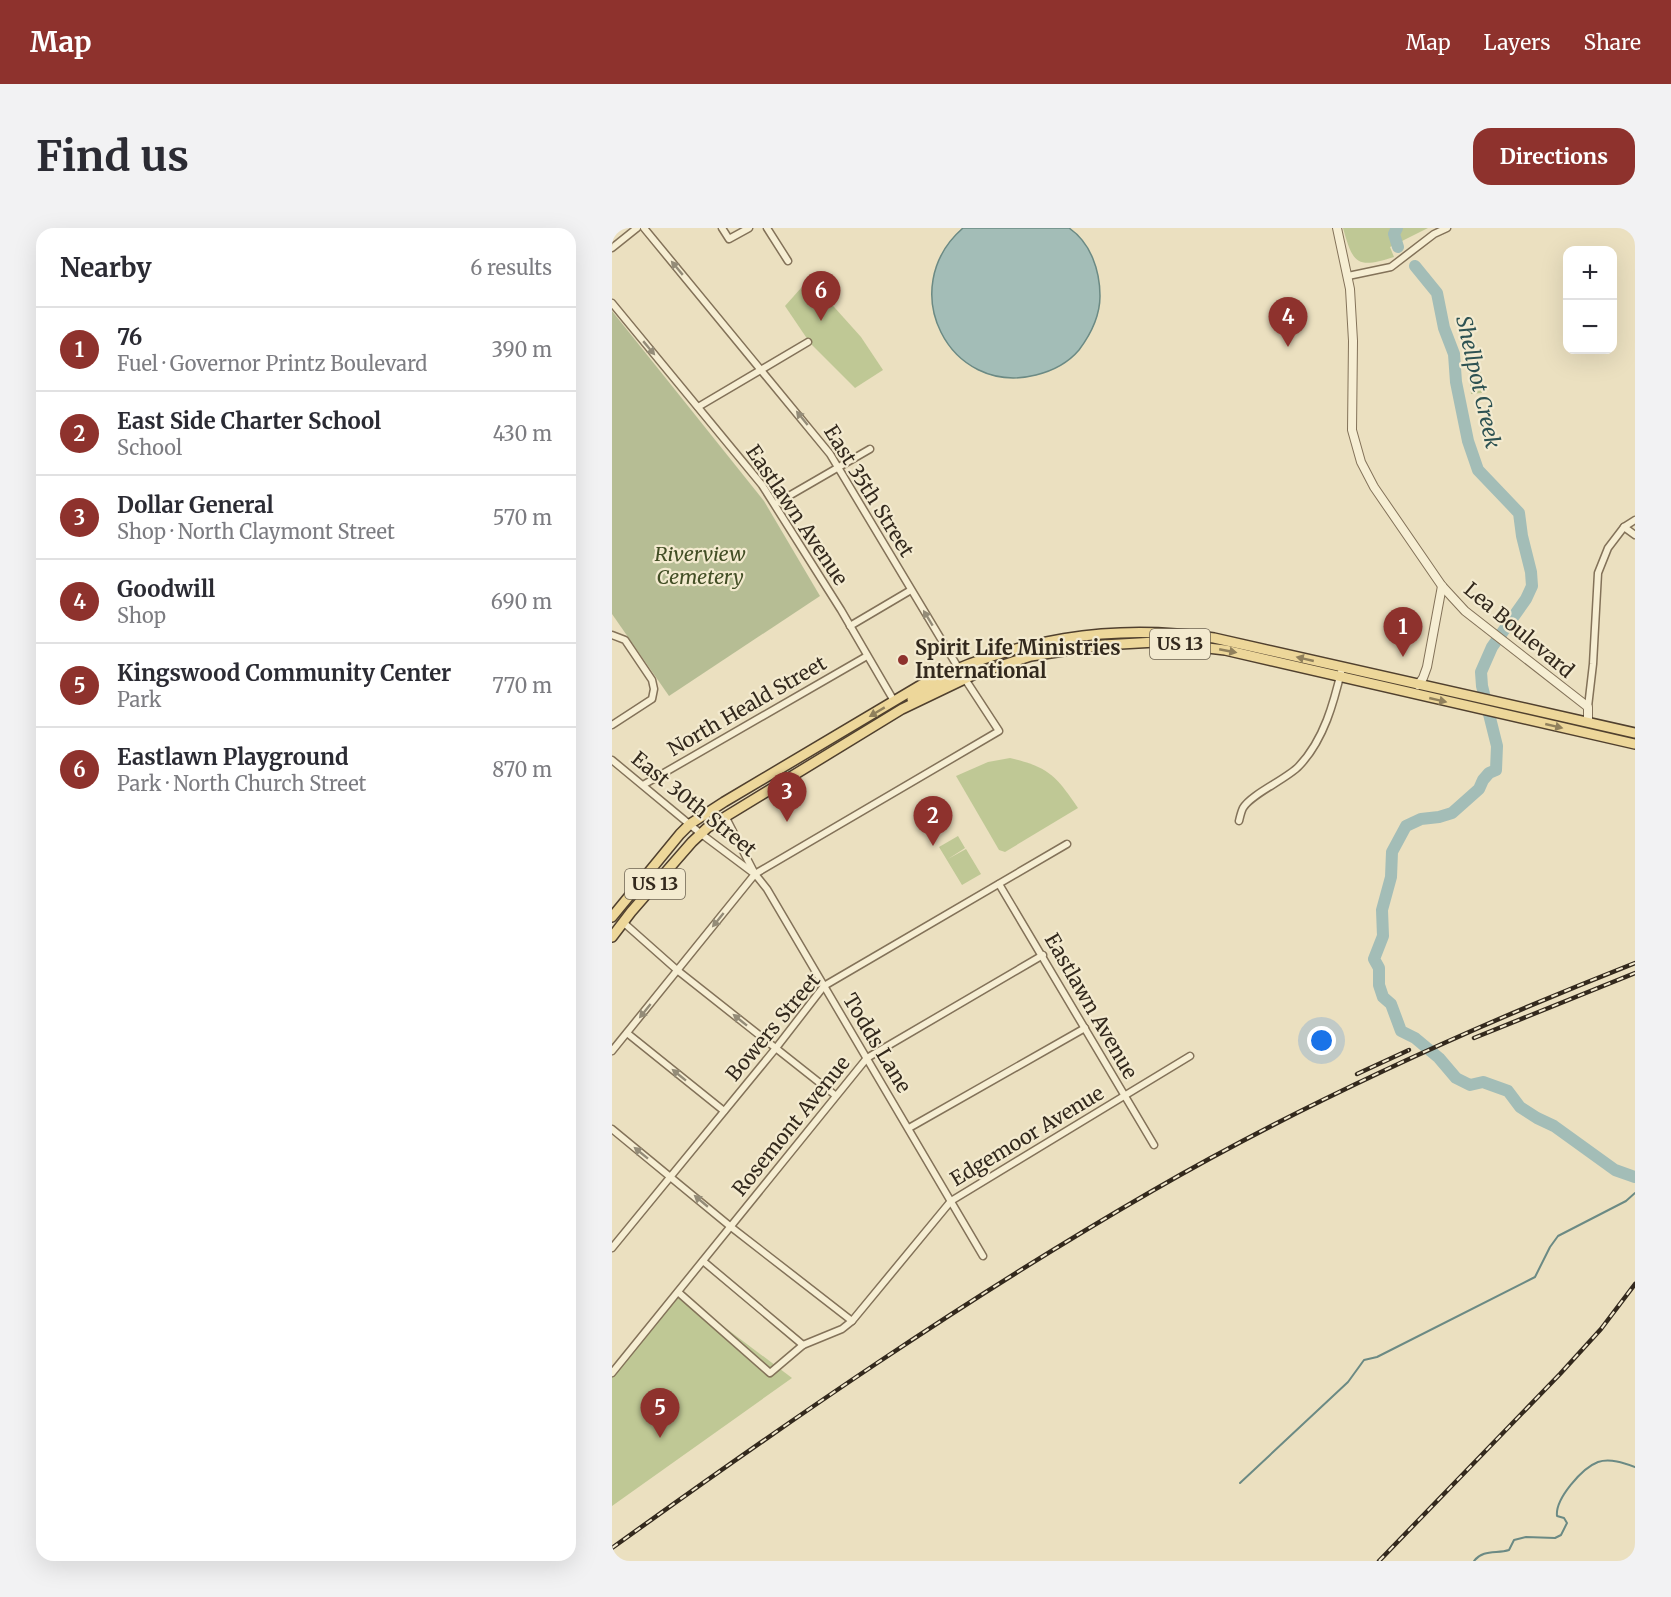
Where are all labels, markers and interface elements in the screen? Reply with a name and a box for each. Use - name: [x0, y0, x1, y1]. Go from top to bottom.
- text: Map: [30, 24, 92, 60]
- text: Map: [1406, 29, 1451, 56]
- text: Layers: [1484, 29, 1551, 56]
- text: Share: [1584, 29, 1641, 56]
- button: Directions: [1473, 128, 1635, 185]
- text: Find us: [36, 130, 189, 182]
- map controls: [1563, 246, 1617, 354]
- button: +: [1563, 246, 1617, 300]
- text: Nearby: [60, 251, 152, 284]
- text: 6 results: [470, 255, 552, 280]
- one-way arrow: [671, 261, 684, 276]
- pin: 6: [802, 272, 840, 321]
- pin: 4: [1268, 298, 1308, 347]
- button: −: [1563, 300, 1617, 354]
- water label: Shellpot Creek: [1450, 313, 1507, 451]
- text: 76: [117, 323, 142, 351]
- text: 1: [75, 337, 84, 362]
- text: 390 m: [492, 337, 552, 362]
- one-way arrow: [643, 340, 656, 356]
- text: Fuel · Governor Printz Boulevard: [117, 351, 427, 376]
- text: East Side Charter School: [117, 407, 381, 435]
- one-way arrow: [796, 410, 808, 425]
- street label: East 35th Street: [819, 420, 920, 561]
- text: 2: [74, 421, 85, 446]
- text: 430 m: [493, 421, 552, 446]
- text: School: [117, 435, 182, 460]
- street label: Eastlawn Avenue: [741, 440, 854, 590]
- text: Dollar General: [117, 491, 274, 519]
- text: 3: [74, 505, 85, 530]
- text: 570 m: [493, 505, 552, 530]
- text: Shop · North Claymont Street: [117, 519, 395, 544]
- park label: Riverview Cemetery: [654, 541, 746, 589]
- text: Goodwill: [117, 575, 215, 603]
- street label: Lea Boulevard: [1459, 576, 1579, 683]
- text: 4: [73, 589, 86, 614]
- text: 690 m: [491, 589, 552, 614]
- text: Shop: [117, 603, 166, 628]
- pin: 1: [1384, 608, 1422, 657]
- one-way arrow: [923, 610, 934, 626]
- road number: US 13: [1150, 629, 1210, 659]
- place label: Spirit Life Ministries International: [915, 635, 1121, 683]
- one-way arrow: [1218, 647, 1237, 656]
- street label: North Heald Street: [663, 650, 831, 761]
- marker: Spirit Life Ministries International: [896, 653, 910, 667]
- one-way arrow: [1296, 654, 1314, 664]
- text: Kingswood Community Center: [117, 659, 451, 687]
- text: 5: [74, 673, 85, 698]
- text: 770 m: [492, 673, 552, 698]
- text: Park: [117, 687, 161, 712]
- one-way arrow: [1428, 696, 1447, 705]
- one-way arrow: [869, 706, 885, 717]
- one-way arrow: [1545, 722, 1563, 732]
- text: Eastlawn Playground: [117, 743, 348, 771]
- street label: East 30th Street: [627, 746, 762, 862]
- text: 6: [73, 757, 86, 782]
- text: 870 m: [492, 757, 552, 782]
- text: Park · North Church Street: [117, 771, 366, 796]
- pin: 3: [768, 772, 807, 822]
- pin: 2: [914, 796, 952, 846]
- road number: US 13: [625, 869, 685, 899]
- one-way arrow: [712, 912, 725, 928]
- street label: Eastlawn Avenue: [1040, 928, 1143, 1083]
- street label: Bowers Street: [720, 967, 825, 1086]
- street label: Todds Lane: [838, 988, 917, 1097]
- one-way arrow: [639, 1003, 651, 1018]
- one-way arrow: [732, 1013, 748, 1026]
- your location: [1307, 1026, 1336, 1055]
- street label: Rosemont Avenue: [727, 1051, 855, 1201]
- one-way arrow: [671, 1068, 687, 1081]
- street label: Edgemoor Avenue: [945, 1080, 1108, 1191]
- one-way arrow: [633, 1146, 649, 1159]
- one-way arrow: [693, 1196, 708, 1208]
- pin: 5: [640, 1388, 680, 1438]

